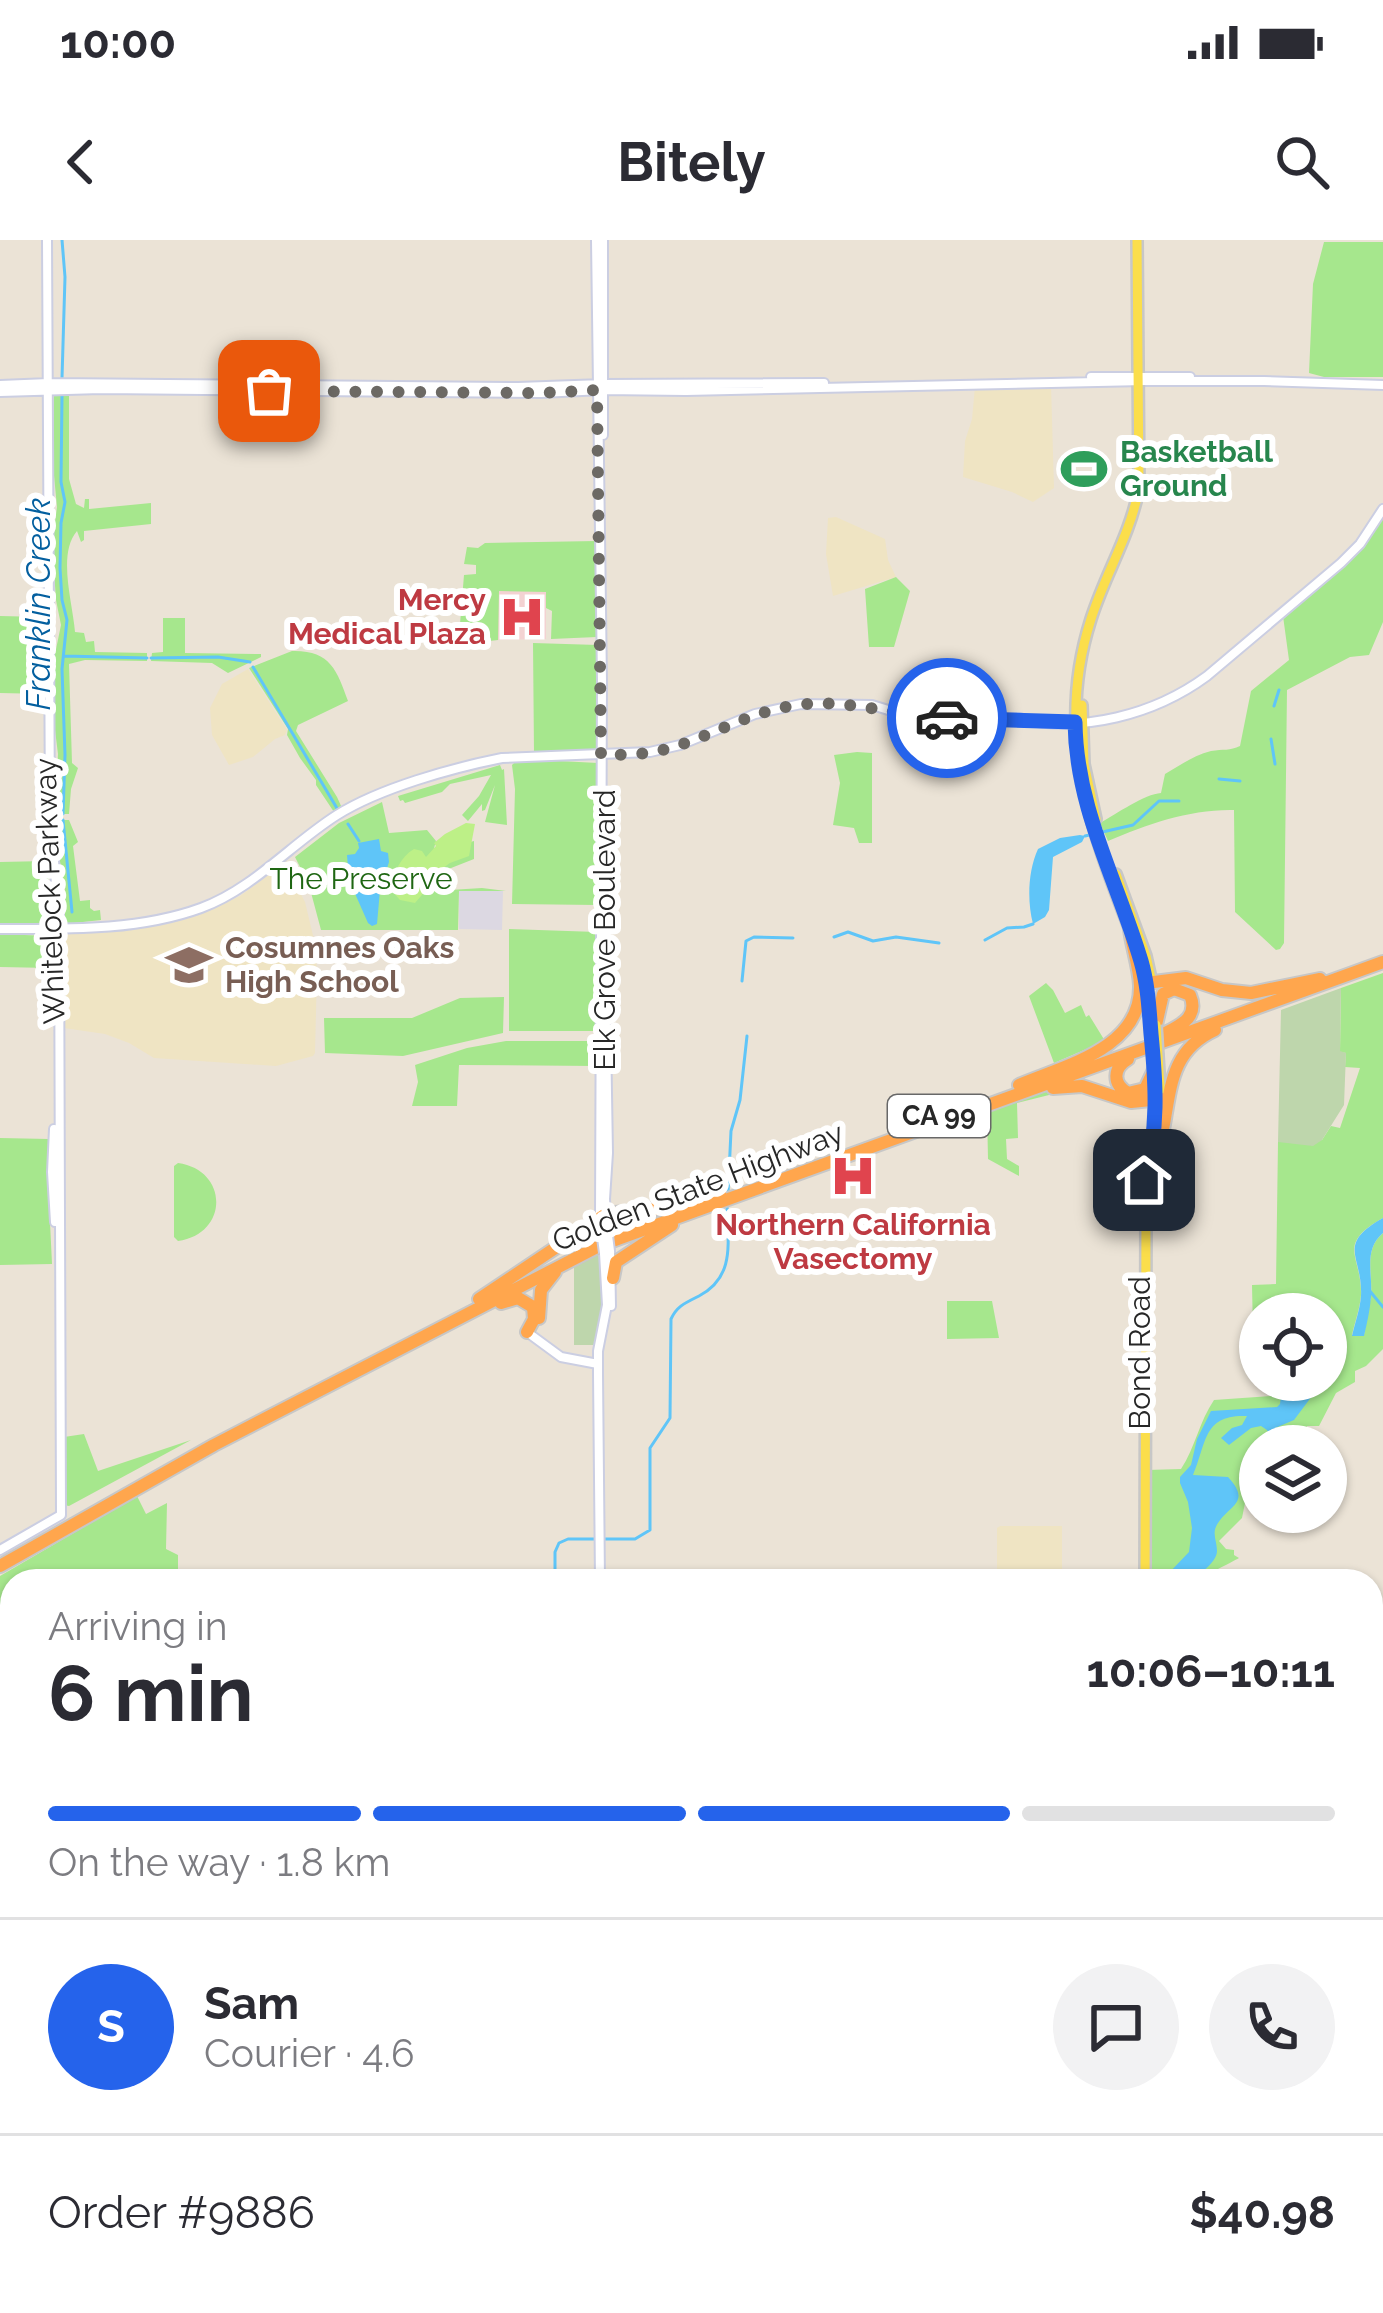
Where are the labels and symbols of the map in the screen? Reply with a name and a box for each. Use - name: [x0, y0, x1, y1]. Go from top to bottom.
- pin: [218, 340, 320, 442]
- place label: Basketball Ground: [1120, 434, 1273, 503]
- sports icon: Basketball Ground: [1059, 444, 1109, 494]
- water label: Franklin Creek: [19, 498, 58, 710]
- place label: Mercy Medical Plaza: [288, 582, 486, 651]
- hospital icon: Mercy Medical Plaza: [497, 592, 547, 642]
- courier: [887, 658, 1007, 778]
- street label: Whitelock Parkway: [27, 757, 72, 1025]
- street label: Elk Grove Boulevard: [587, 789, 622, 1071]
- park label: The Preserve: [269, 861, 453, 896]
- place label: Cosumnes Oaks High School: [225, 930, 454, 999]
- school or university icon: Cosumnes Oaks High School: [164, 940, 214, 990]
- road number: CA 99: [888, 1095, 990, 1137]
- street label: Golden State Highway: [547, 1115, 848, 1258]
- pin: [1093, 1129, 1195, 1231]
- hospital icon: Northern California Vasectomy: [828, 1151, 878, 1201]
- place label: Northern California Vasectomy: [715, 1207, 991, 1276]
- street label: Bond Road: [1122, 1276, 1157, 1430]

